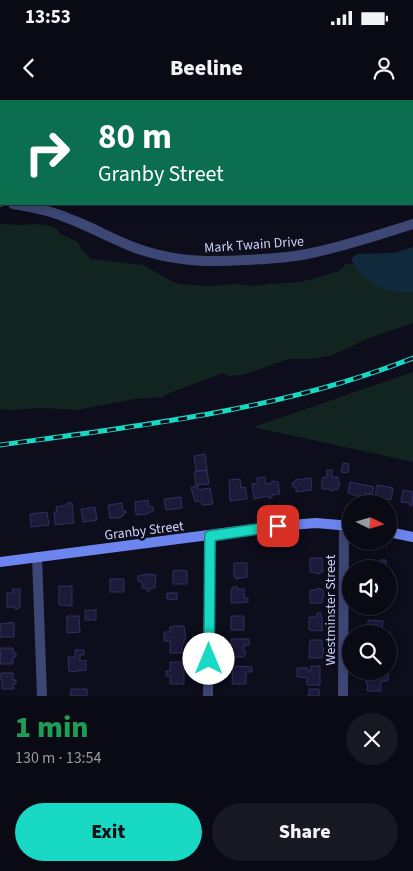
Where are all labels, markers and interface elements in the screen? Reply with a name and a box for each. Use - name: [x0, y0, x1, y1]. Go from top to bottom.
- text: 13:53: [25, 4, 71, 31]
- text: Beeline: [170, 52, 243, 84]
- icon: back: [15, 54, 43, 82]
- icon: person: [370, 54, 398, 82]
- text: 80 m: [98, 112, 172, 162]
- icon: right: [15, 120, 80, 185]
- text: Granby Street: [98, 158, 224, 190]
- street label: Mark Twain Drive: [203, 232, 305, 258]
- north arrow: [342, 495, 398, 550]
- map controls: [342, 495, 397, 680]
- pin: [257, 505, 299, 547]
- icon: arrive: [264, 512, 292, 540]
- street label: Granby Street: [103, 516, 185, 546]
- street label: Westminster Street: [321, 554, 341, 665]
- button: sound: [342, 560, 397, 615]
- button: search: [342, 625, 397, 680]
- position arrow: [182, 632, 234, 684]
- text: 1 min: [15, 706, 89, 749]
- button: close: [346, 713, 398, 765]
- text: 130 m · 13:54: [15, 747, 102, 769]
- button: Exit: [15, 803, 202, 861]
- button: Share: [212, 803, 398, 861]

